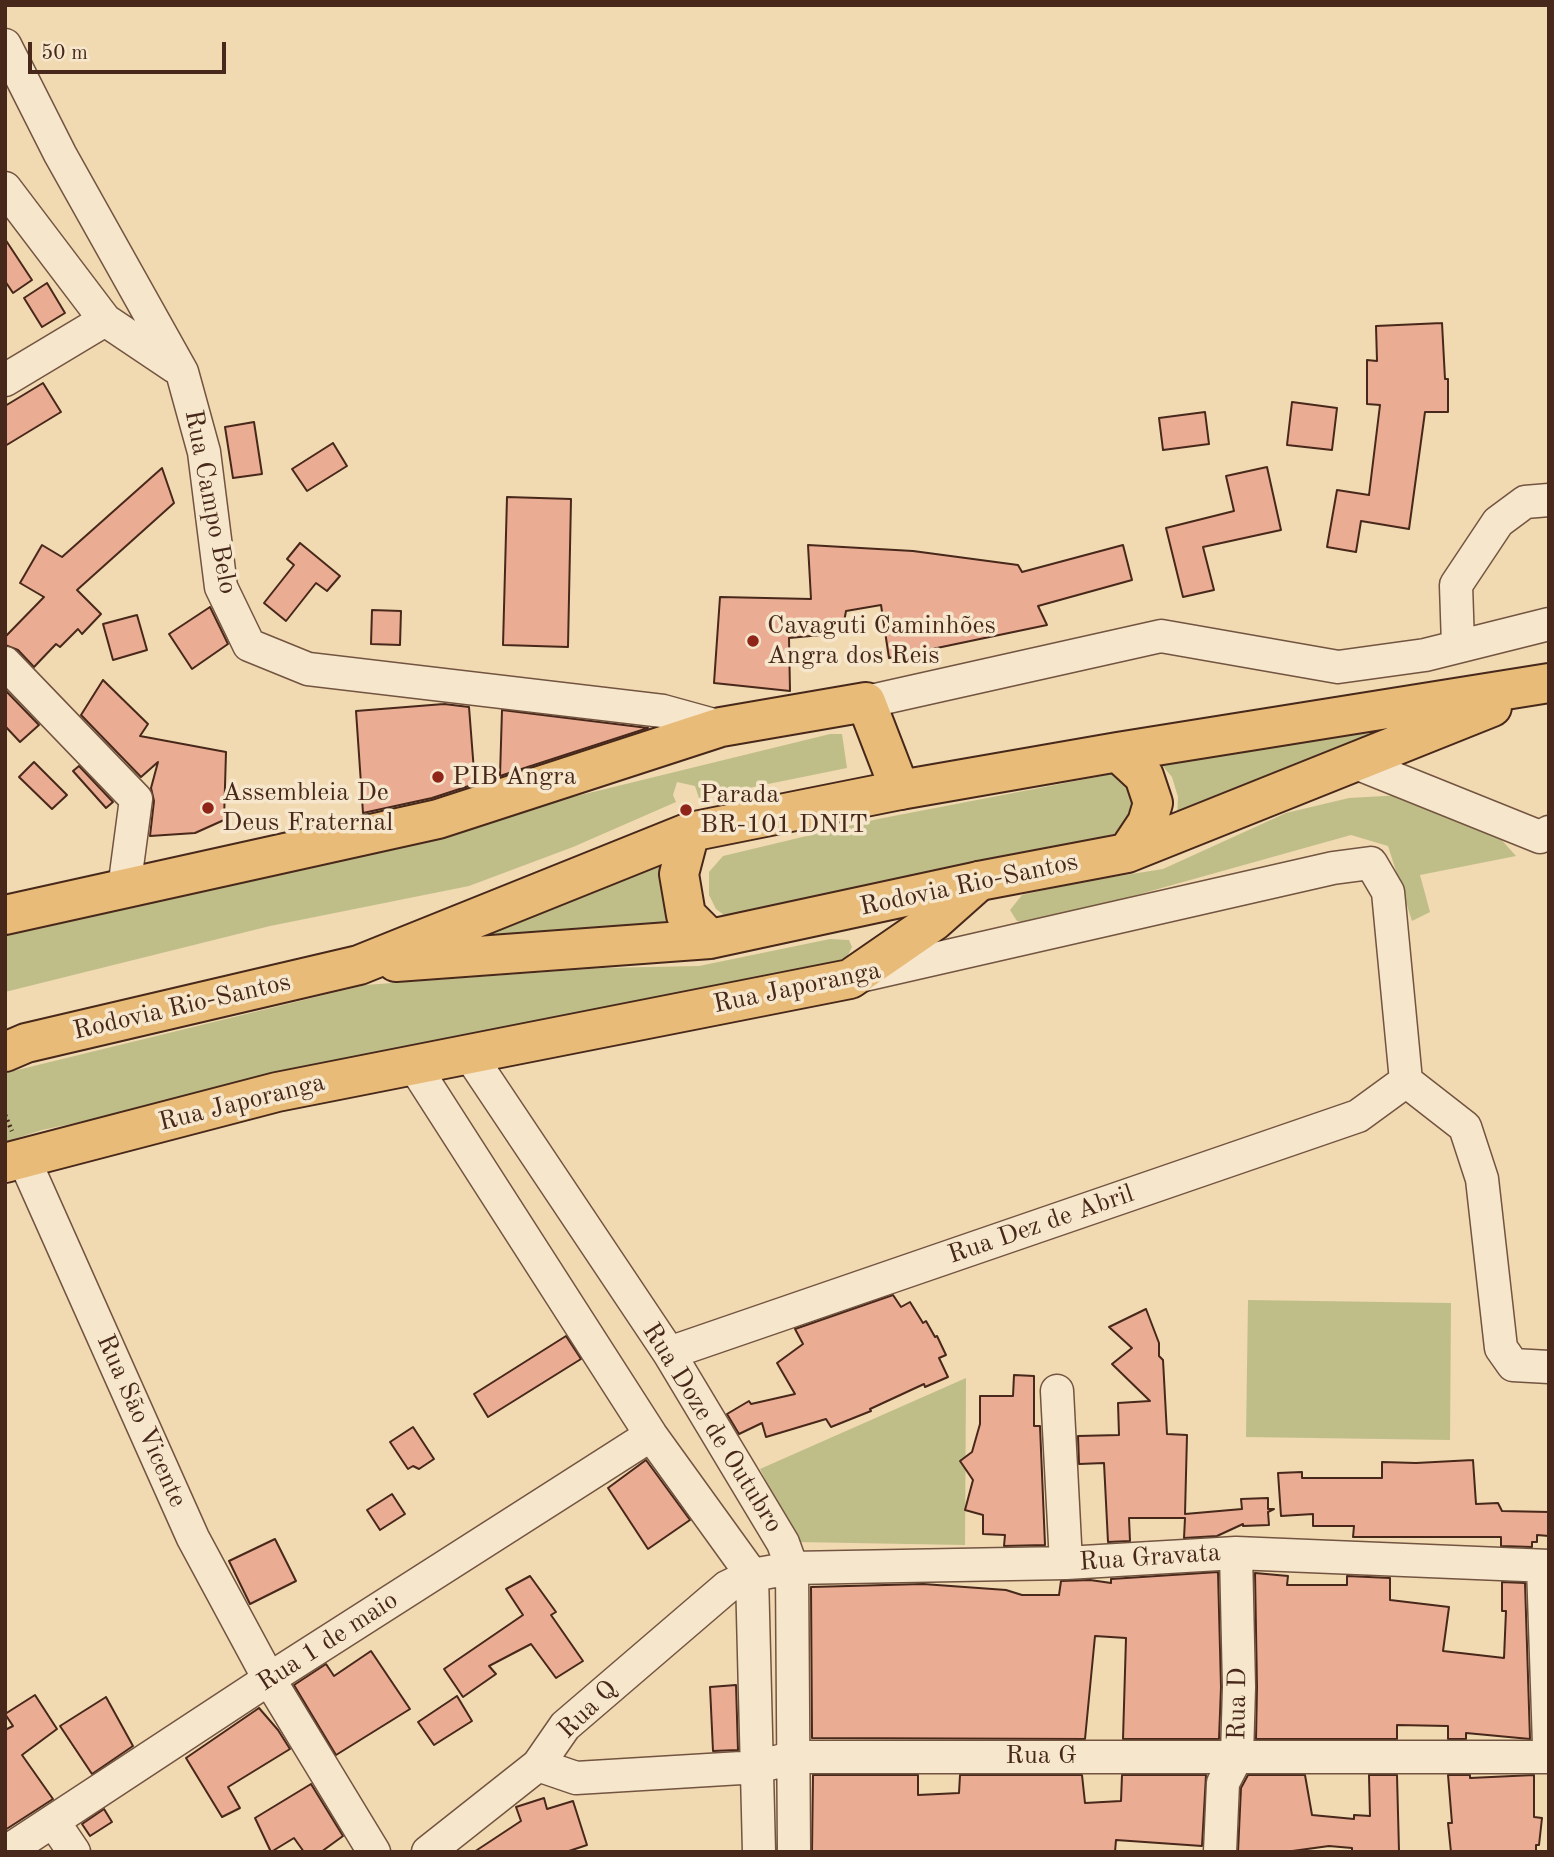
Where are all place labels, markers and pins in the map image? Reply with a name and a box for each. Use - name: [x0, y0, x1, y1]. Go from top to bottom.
- place label: Cavaguti Caminhões Angra dos Reis: [767, 610, 996, 672]
- marker: Cavaguti Caminhões Angra dos Reis: [745, 633, 761, 649]
- place label: PIB Angra: [452, 761, 577, 793]
- marker: PIB Angra: [430, 769, 446, 785]
- place label: Assembleia De Deus Fraternal: [222, 777, 393, 838]
- place label: Parada BR-101 DNIT: [700, 779, 868, 840]
- marker: Assembleia De Deus Fraternal: [200, 800, 216, 816]
- marker: Parada BR-101 DNIT: [678, 802, 694, 818]

